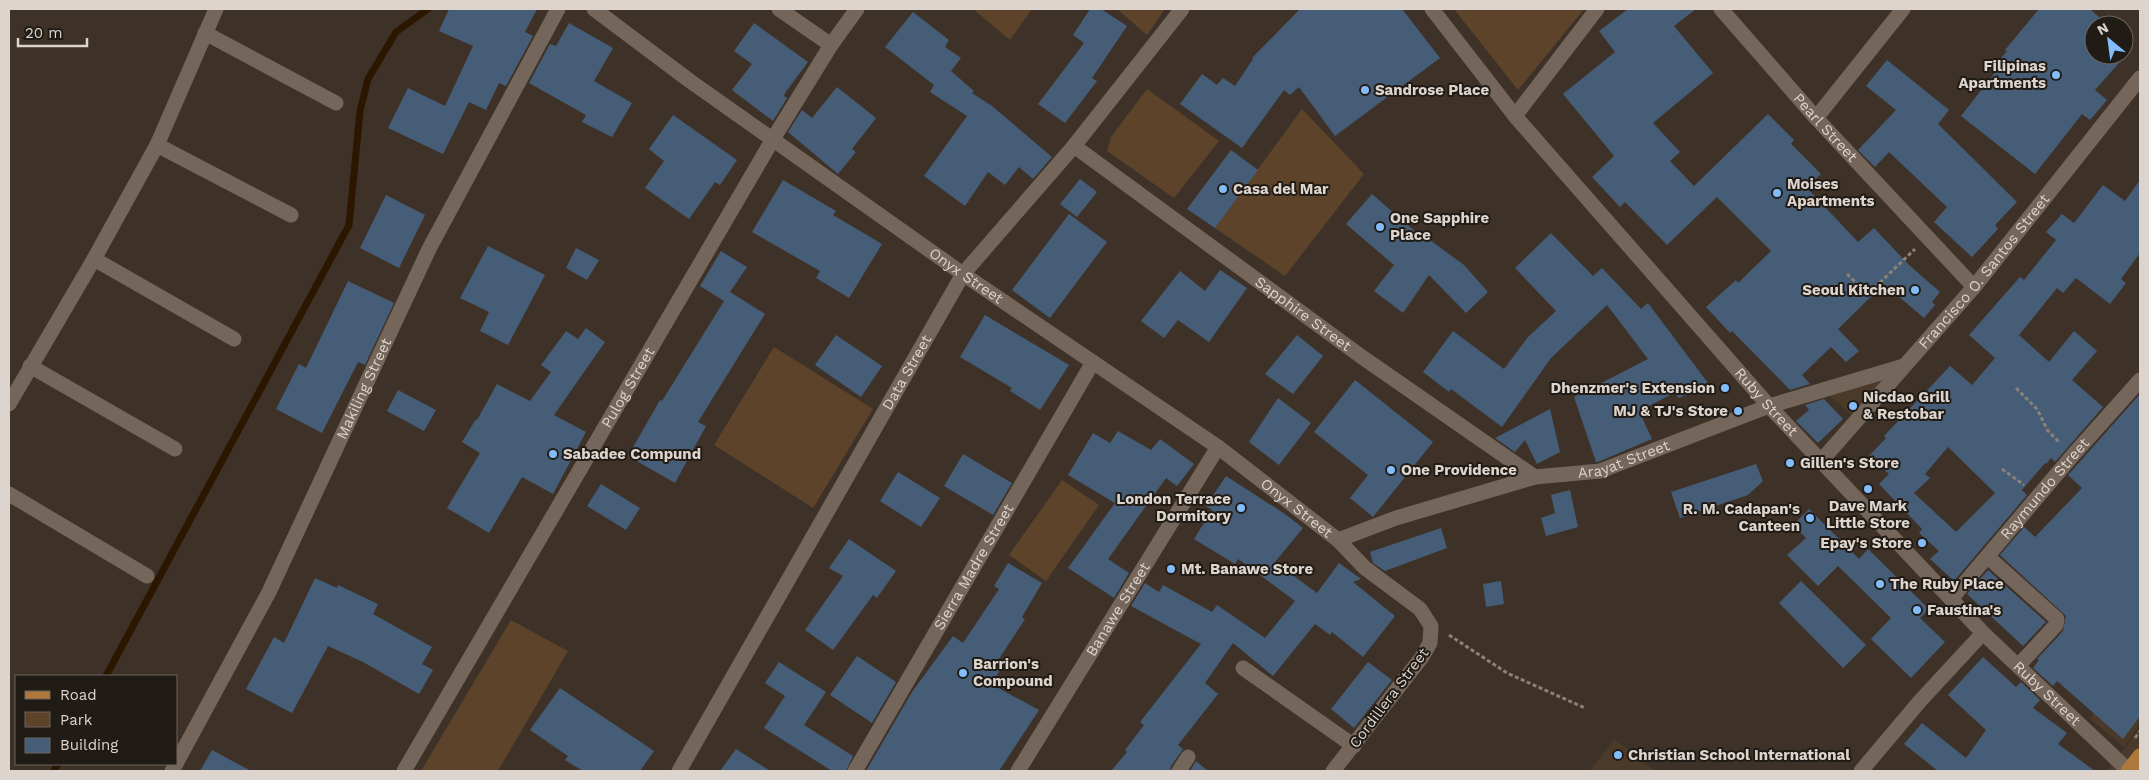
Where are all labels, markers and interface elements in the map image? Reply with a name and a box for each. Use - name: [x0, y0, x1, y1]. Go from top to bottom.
- scale bar: [18, 15, 86, 47]
- north arrow: [2084, 15, 2134, 65]
- text: N: [2094, 19, 2111, 38]
- text: 20 m: [25, 24, 63, 42]
- place label: Filipinas Apartments: [1958, 57, 2046, 92]
- marker: Filipinas Apartments: [2050, 69, 2062, 81]
- place label: Sandrose Place: [1375, 81, 1489, 99]
- marker: Sandrose Place: [1359, 84, 1371, 96]
- street label: Pearl Street: [1790, 90, 1862, 166]
- place label: Moises Apartments: [1787, 175, 1875, 210]
- place label: Casa del Mar: [1233, 180, 1329, 198]
- marker: Casa del Mar: [1217, 183, 1229, 195]
- marker: Moises Apartments: [1771, 187, 1783, 199]
- street label: Francisco O. Santos Street: [1915, 190, 2054, 353]
- place label: One Sapphire Place: [1390, 209, 1489, 244]
- marker: One Sapphire Place: [1374, 221, 1386, 233]
- street label: Onyx Street: [926, 244, 1007, 308]
- street label: Sapphire Street: [1251, 273, 1355, 355]
- place label: Seoul Kitchen: [1802, 281, 1905, 299]
- marker: Seoul Kitchen: [1909, 284, 1921, 296]
- street label: Data Street: [878, 331, 936, 413]
- street label: Makiling Street: [332, 334, 396, 442]
- street label: Pulog Street: [597, 343, 659, 431]
- street label: Ruby Street: [1731, 364, 1802, 440]
- place label: Dhenzmer's Extension: [1551, 379, 1715, 397]
- marker: Dhenzmer's Extension: [1719, 382, 1731, 394]
- place label: Nicdao Grill & Restobar: [1863, 388, 1950, 423]
- marker: Nicdao Grill & Restobar: [1847, 400, 1859, 412]
- place label: MJ & TJ's Store: [1613, 402, 1728, 420]
- marker: MJ & TJ's Store: [1732, 405, 1744, 417]
- street label: Raymundo Street: [1997, 434, 2093, 543]
- street label: Arayat Street: [1577, 436, 1673, 482]
- place label: Sabadee Compund: [563, 445, 701, 463]
- marker: Sabadee Compund: [547, 448, 559, 460]
- place label: Gillen's Store: [1800, 454, 1899, 472]
- marker: Gillen's Store: [1784, 457, 1796, 469]
- place label: One Providence: [1401, 461, 1517, 479]
- marker: One Providence: [1385, 464, 1397, 476]
- street label: Onyx Street: [1257, 475, 1337, 542]
- marker: Dave Mark Little Store: [1862, 483, 1874, 495]
- place label: London Terrace Dormitory: [1116, 490, 1232, 525]
- place label: Dave Mark Little Store: [1826, 497, 1910, 532]
- street label: Sierra Madre Street: [930, 500, 1018, 633]
- place label: R. M. Cadapan's Canteen: [1683, 500, 1800, 535]
- marker: London Terrace Dormitory: [1235, 502, 1247, 514]
- marker: R. M. Cadapan's Canteen: [1804, 512, 1816, 524]
- place label: Epay's Store: [1820, 534, 1912, 552]
- marker: Epay's Store: [1916, 537, 1928, 549]
- street label: Banawe Street: [1082, 558, 1154, 660]
- place label: Mt. Banawe Store: [1181, 560, 1313, 578]
- marker: Mt. Banawe Store: [1165, 563, 1177, 575]
- place label: The Ruby Place: [1890, 575, 2004, 593]
- marker: The Ruby Place: [1874, 578, 1886, 590]
- place label: Faustina's: [1927, 601, 2001, 619]
- marker: Faustina's: [1911, 604, 1923, 616]
- street label: Cordillera Street: [1345, 644, 1433, 752]
- place label: Barrion's Compound: [973, 655, 1053, 690]
- street label: Ruby Street: [2010, 657, 2085, 730]
- marker: Barrion's Compound: [957, 667, 969, 679]
- legend: [15, 675, 178, 765]
- text: Road: [60, 686, 97, 704]
- text: Park: [60, 711, 93, 729]
- text: Building: [60, 736, 118, 754]
- place label: Christian School International: [1628, 746, 1850, 764]
- marker: Christian School International: [1612, 749, 1624, 761]

